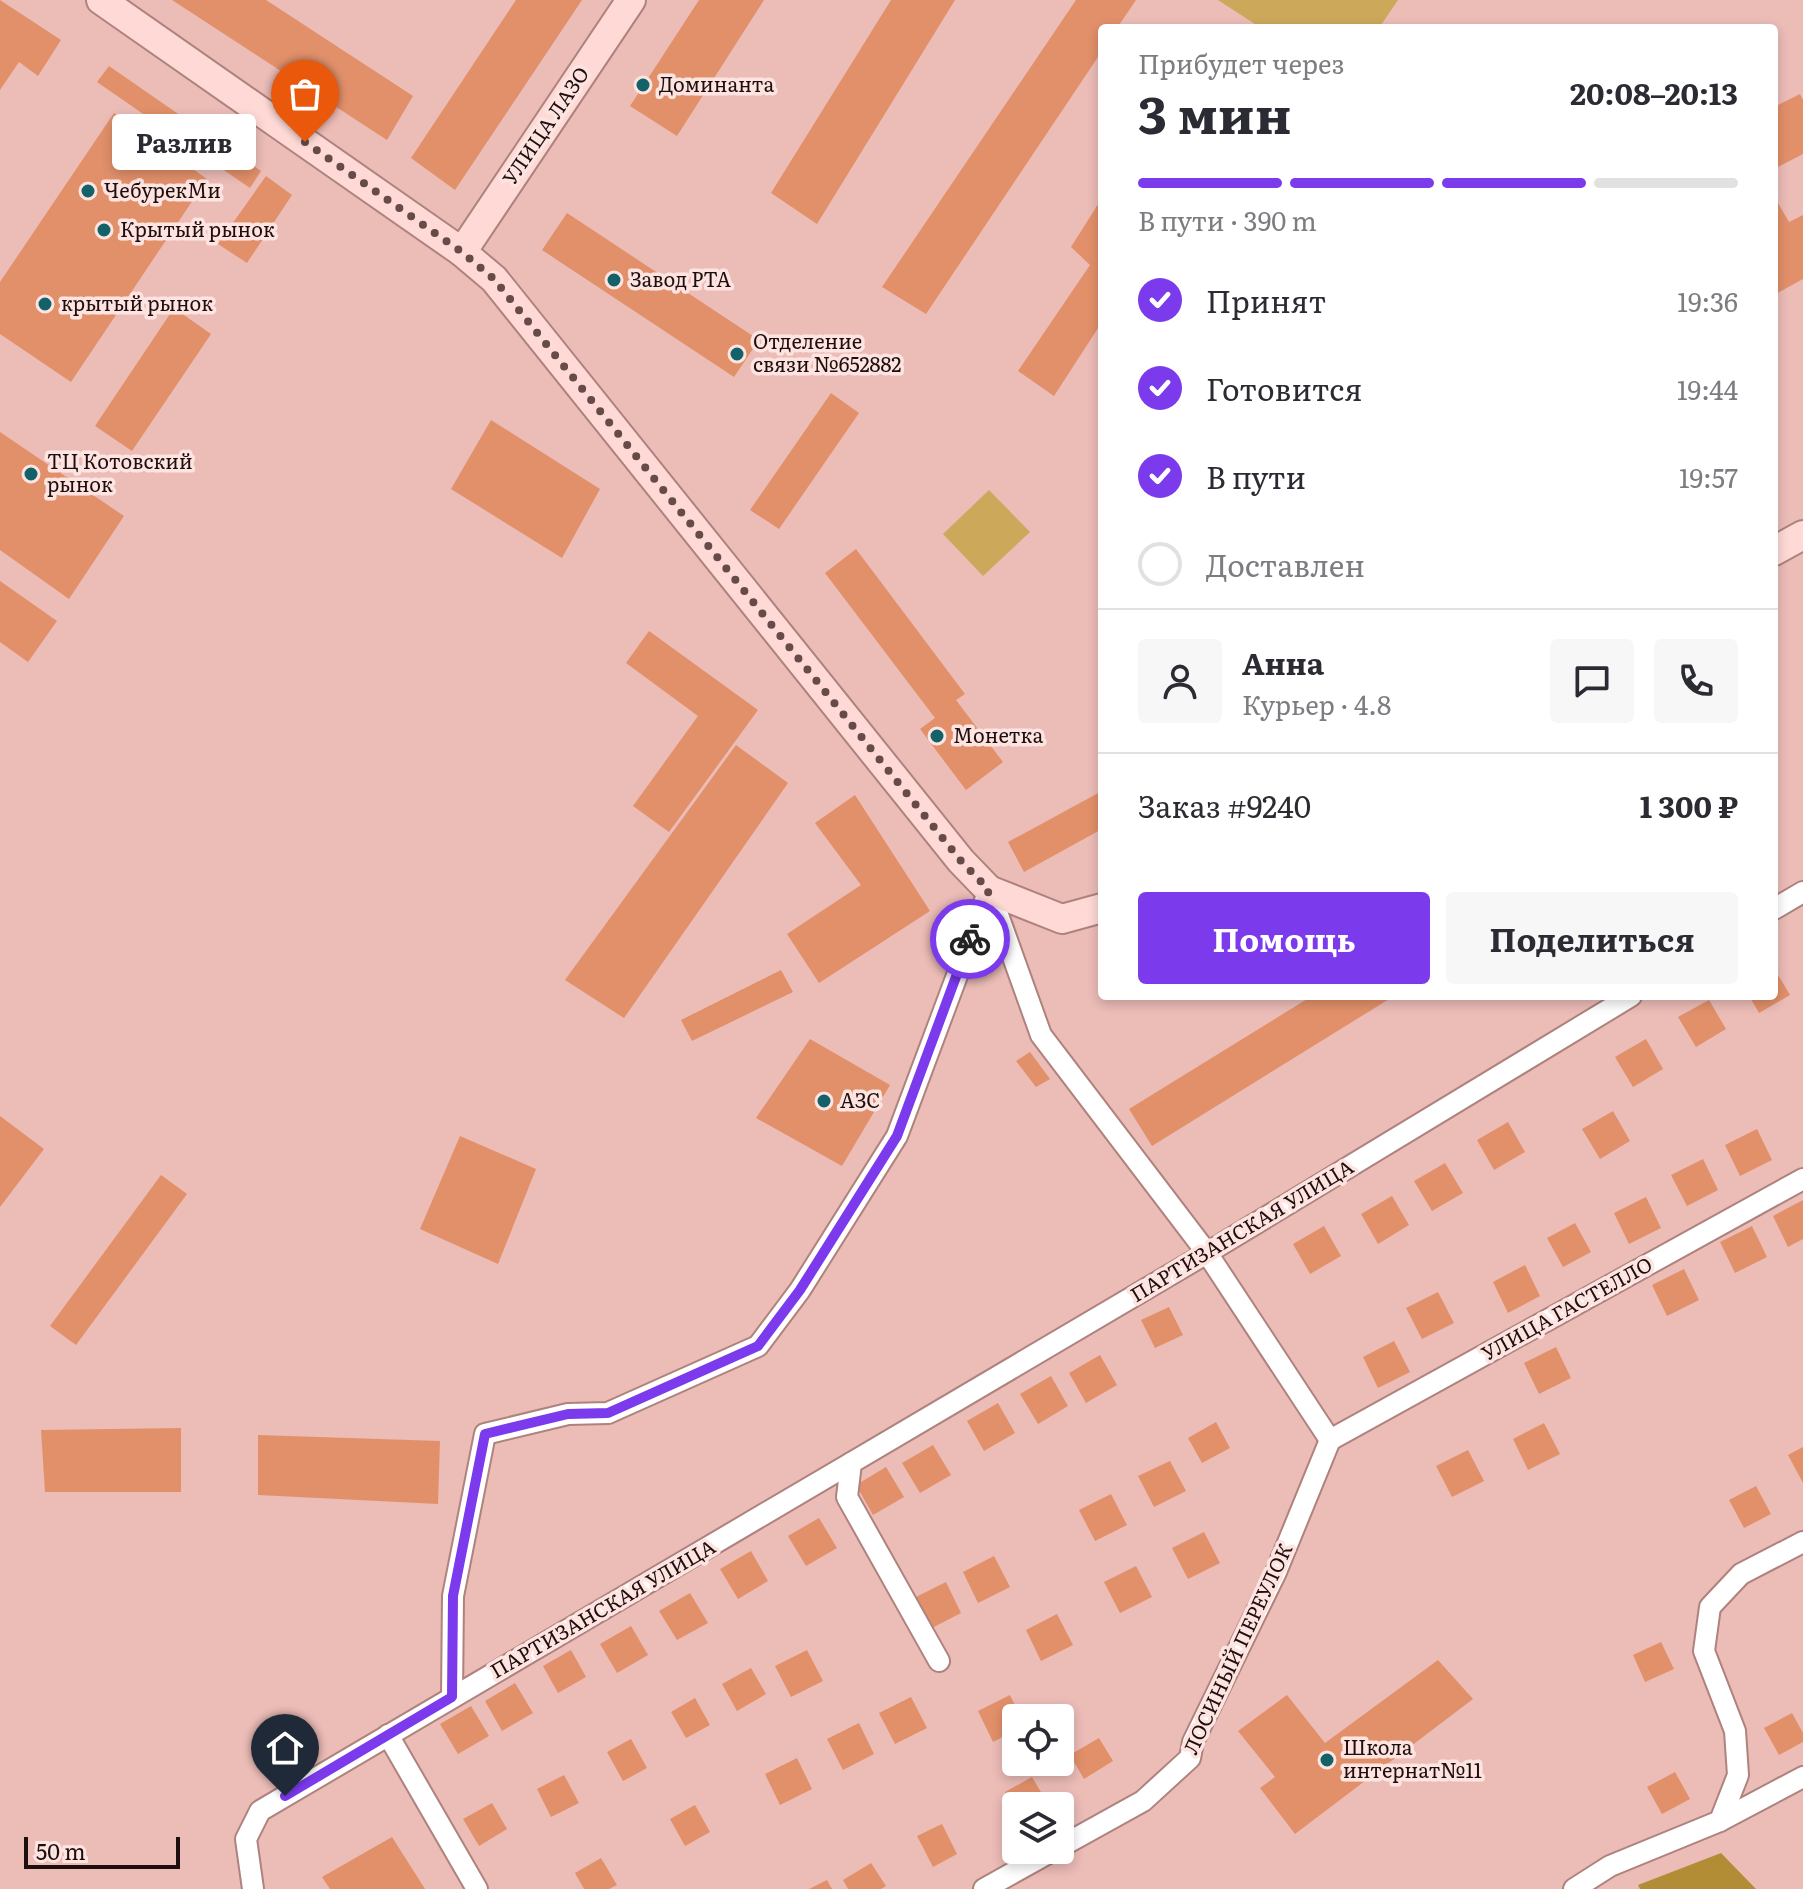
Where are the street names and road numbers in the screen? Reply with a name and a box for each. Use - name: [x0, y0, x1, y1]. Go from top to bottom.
- street label: УЛИЦА ЛАЗО: [494, 60, 595, 190]
- street label: ПАРТИЗАНСКАЯ УЛИЦА: [1124, 1150, 1359, 1308]
- street label: УЛИЦА ГАСТЕЛЛО: [1475, 1248, 1657, 1367]
- street label: ПАРТИЗАНСКАЯ УЛИЦА: [484, 1530, 721, 1684]
- street label: ЛОСИНЫЙ ПЕРЕУЛОК: [1174, 1537, 1298, 1758]

